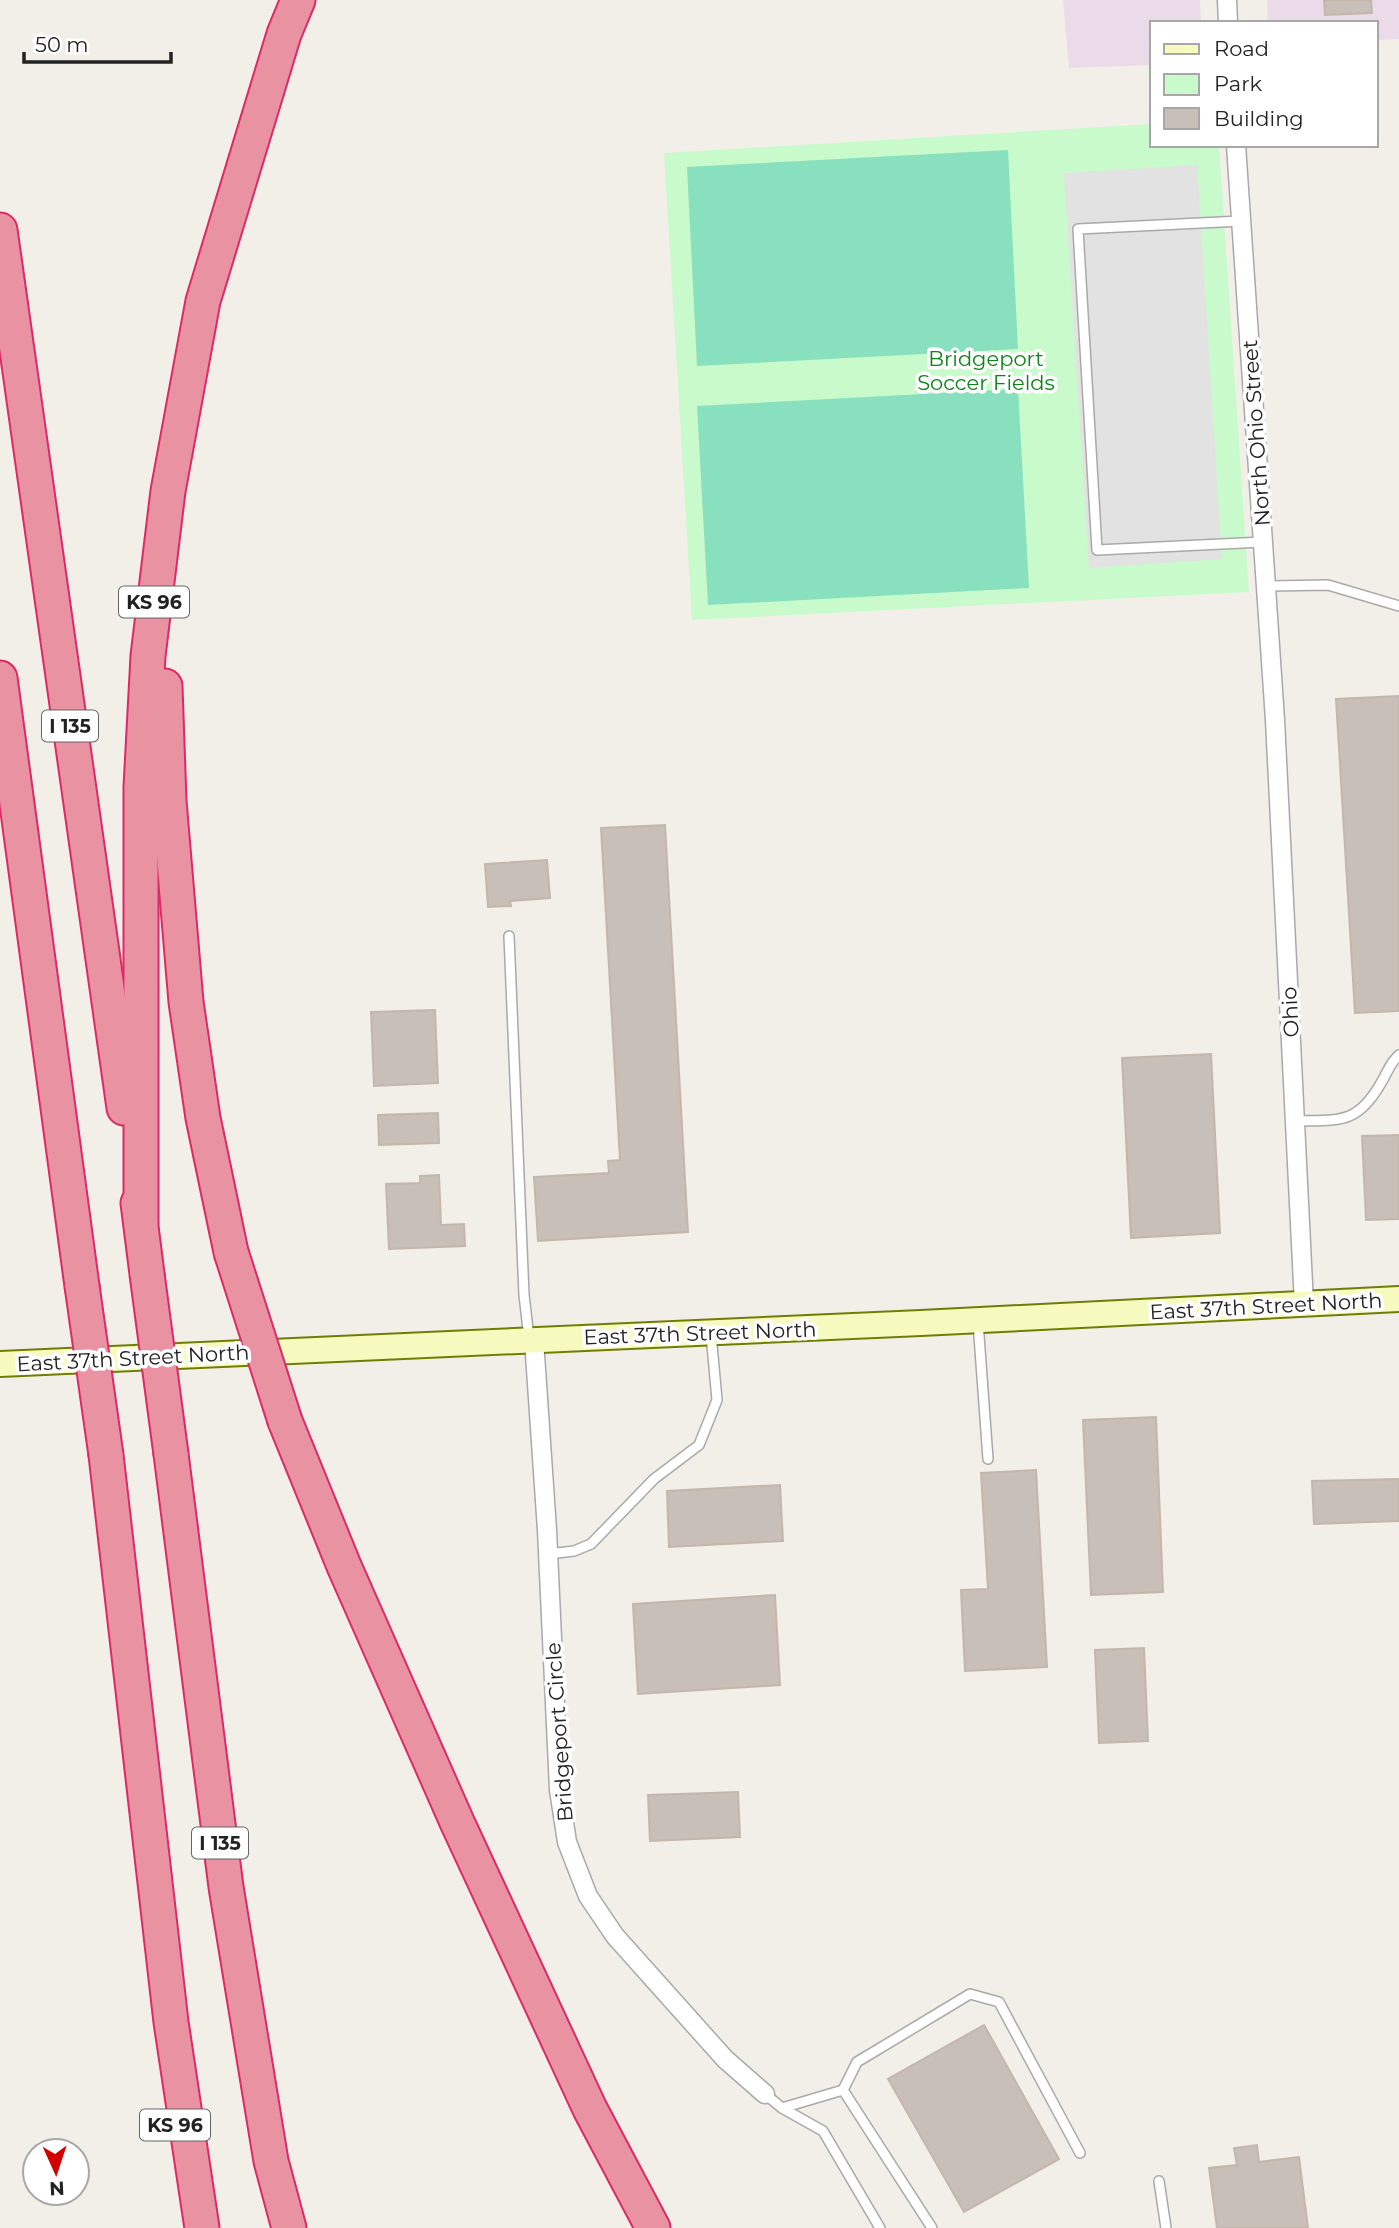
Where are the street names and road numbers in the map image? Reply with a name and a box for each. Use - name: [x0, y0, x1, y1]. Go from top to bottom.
- street label: North Ohio Street: [1237, 339, 1275, 527]
- road number: KS 96: [119, 586, 189, 618]
- road number: I 135: [42, 710, 98, 741]
- street label: Ohio: [1276, 986, 1304, 1038]
- street label: East 37th Street North: [1149, 1287, 1383, 1325]
- street label: East 37th Street North: [583, 1316, 817, 1350]
- street label: East 37th Street North: [16, 1339, 250, 1377]
- street label: Bridgeport Circle: [540, 1641, 578, 1823]
- road number: I 135: [192, 1828, 248, 1858]
- road number: KS 96: [140, 2110, 210, 2140]

